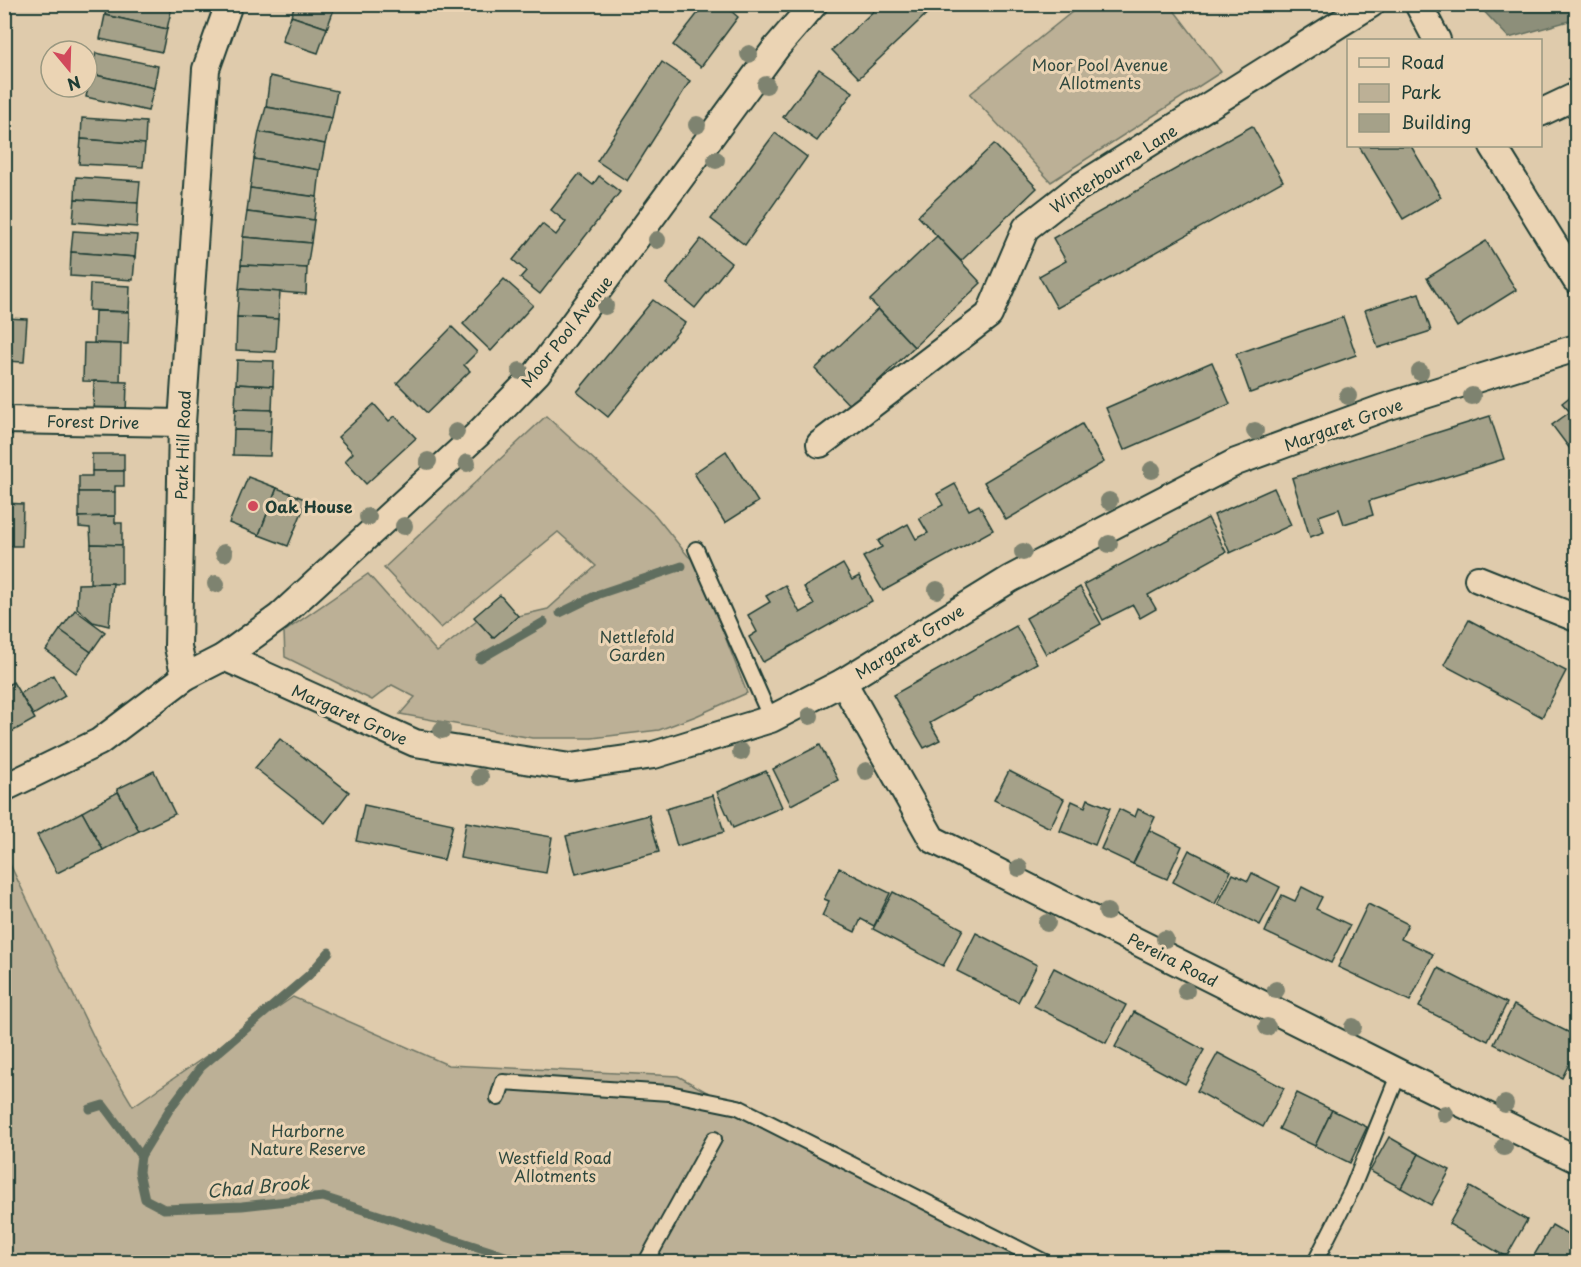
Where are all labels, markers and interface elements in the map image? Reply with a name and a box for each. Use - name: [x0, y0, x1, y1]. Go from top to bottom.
- north arrow: [39, 39, 99, 99]
- legend: [1347, 39, 1542, 147]
- text: Road: [1401, 48, 1445, 75]
- park label: Moor Pool Avenue Allotments: [1032, 52, 1168, 94]
- text: N: [64, 71, 84, 98]
- text: Park: [1401, 78, 1441, 105]
- text: Building: [1401, 108, 1471, 135]
- street label: Winterbourne Lane: [1044, 118, 1182, 218]
- street label: Moor Pool Avenue: [515, 270, 618, 392]
- street label: Park Hill Road: [168, 390, 196, 500]
- street label: Margaret Grove: [1280, 391, 1406, 457]
- street label: Forest Drive: [46, 408, 140, 434]
- place label: Oak House: [265, 494, 353, 518]
- marker: Oak House: [246, 499, 260, 513]
- street label: Margaret Grove: [850, 598, 968, 684]
- park label: Nettlefold Garden: [600, 624, 674, 666]
- street label: Margaret Grove: [288, 678, 412, 750]
- street label: Pereira Road: [1124, 926, 1222, 992]
- park label: Harborne Nature Reserve: [250, 1118, 366, 1160]
- park label: Westfield Road Allotments: [498, 1145, 612, 1187]
- water label: Chad Brook: [206, 1168, 311, 1204]

